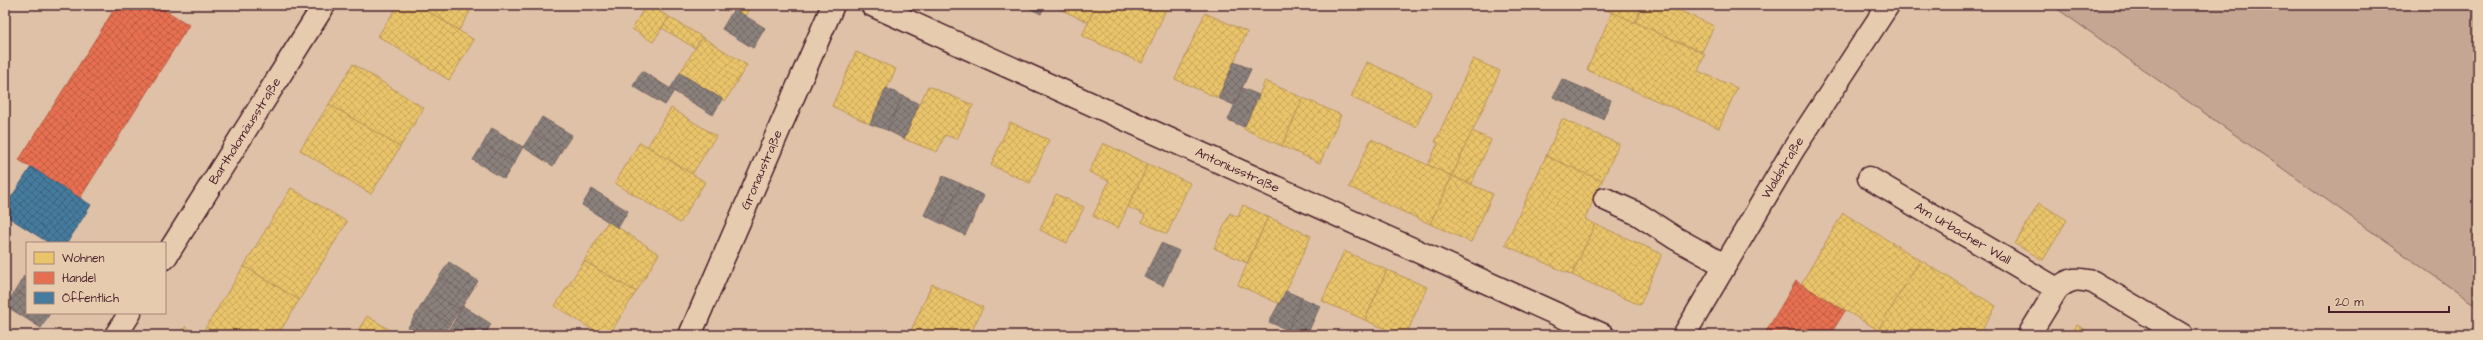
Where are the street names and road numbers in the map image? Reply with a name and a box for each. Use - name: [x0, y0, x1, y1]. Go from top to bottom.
- street label: Bartholomäusstraße: [204, 74, 285, 188]
- street label: Gronaustraße: [736, 127, 787, 212]
- street label: Waldstraße: [1757, 133, 1808, 202]
- street label: Antoniusstraße: [1192, 143, 1283, 197]
- street label: Am Urbacher Wall: [1911, 198, 2014, 269]

